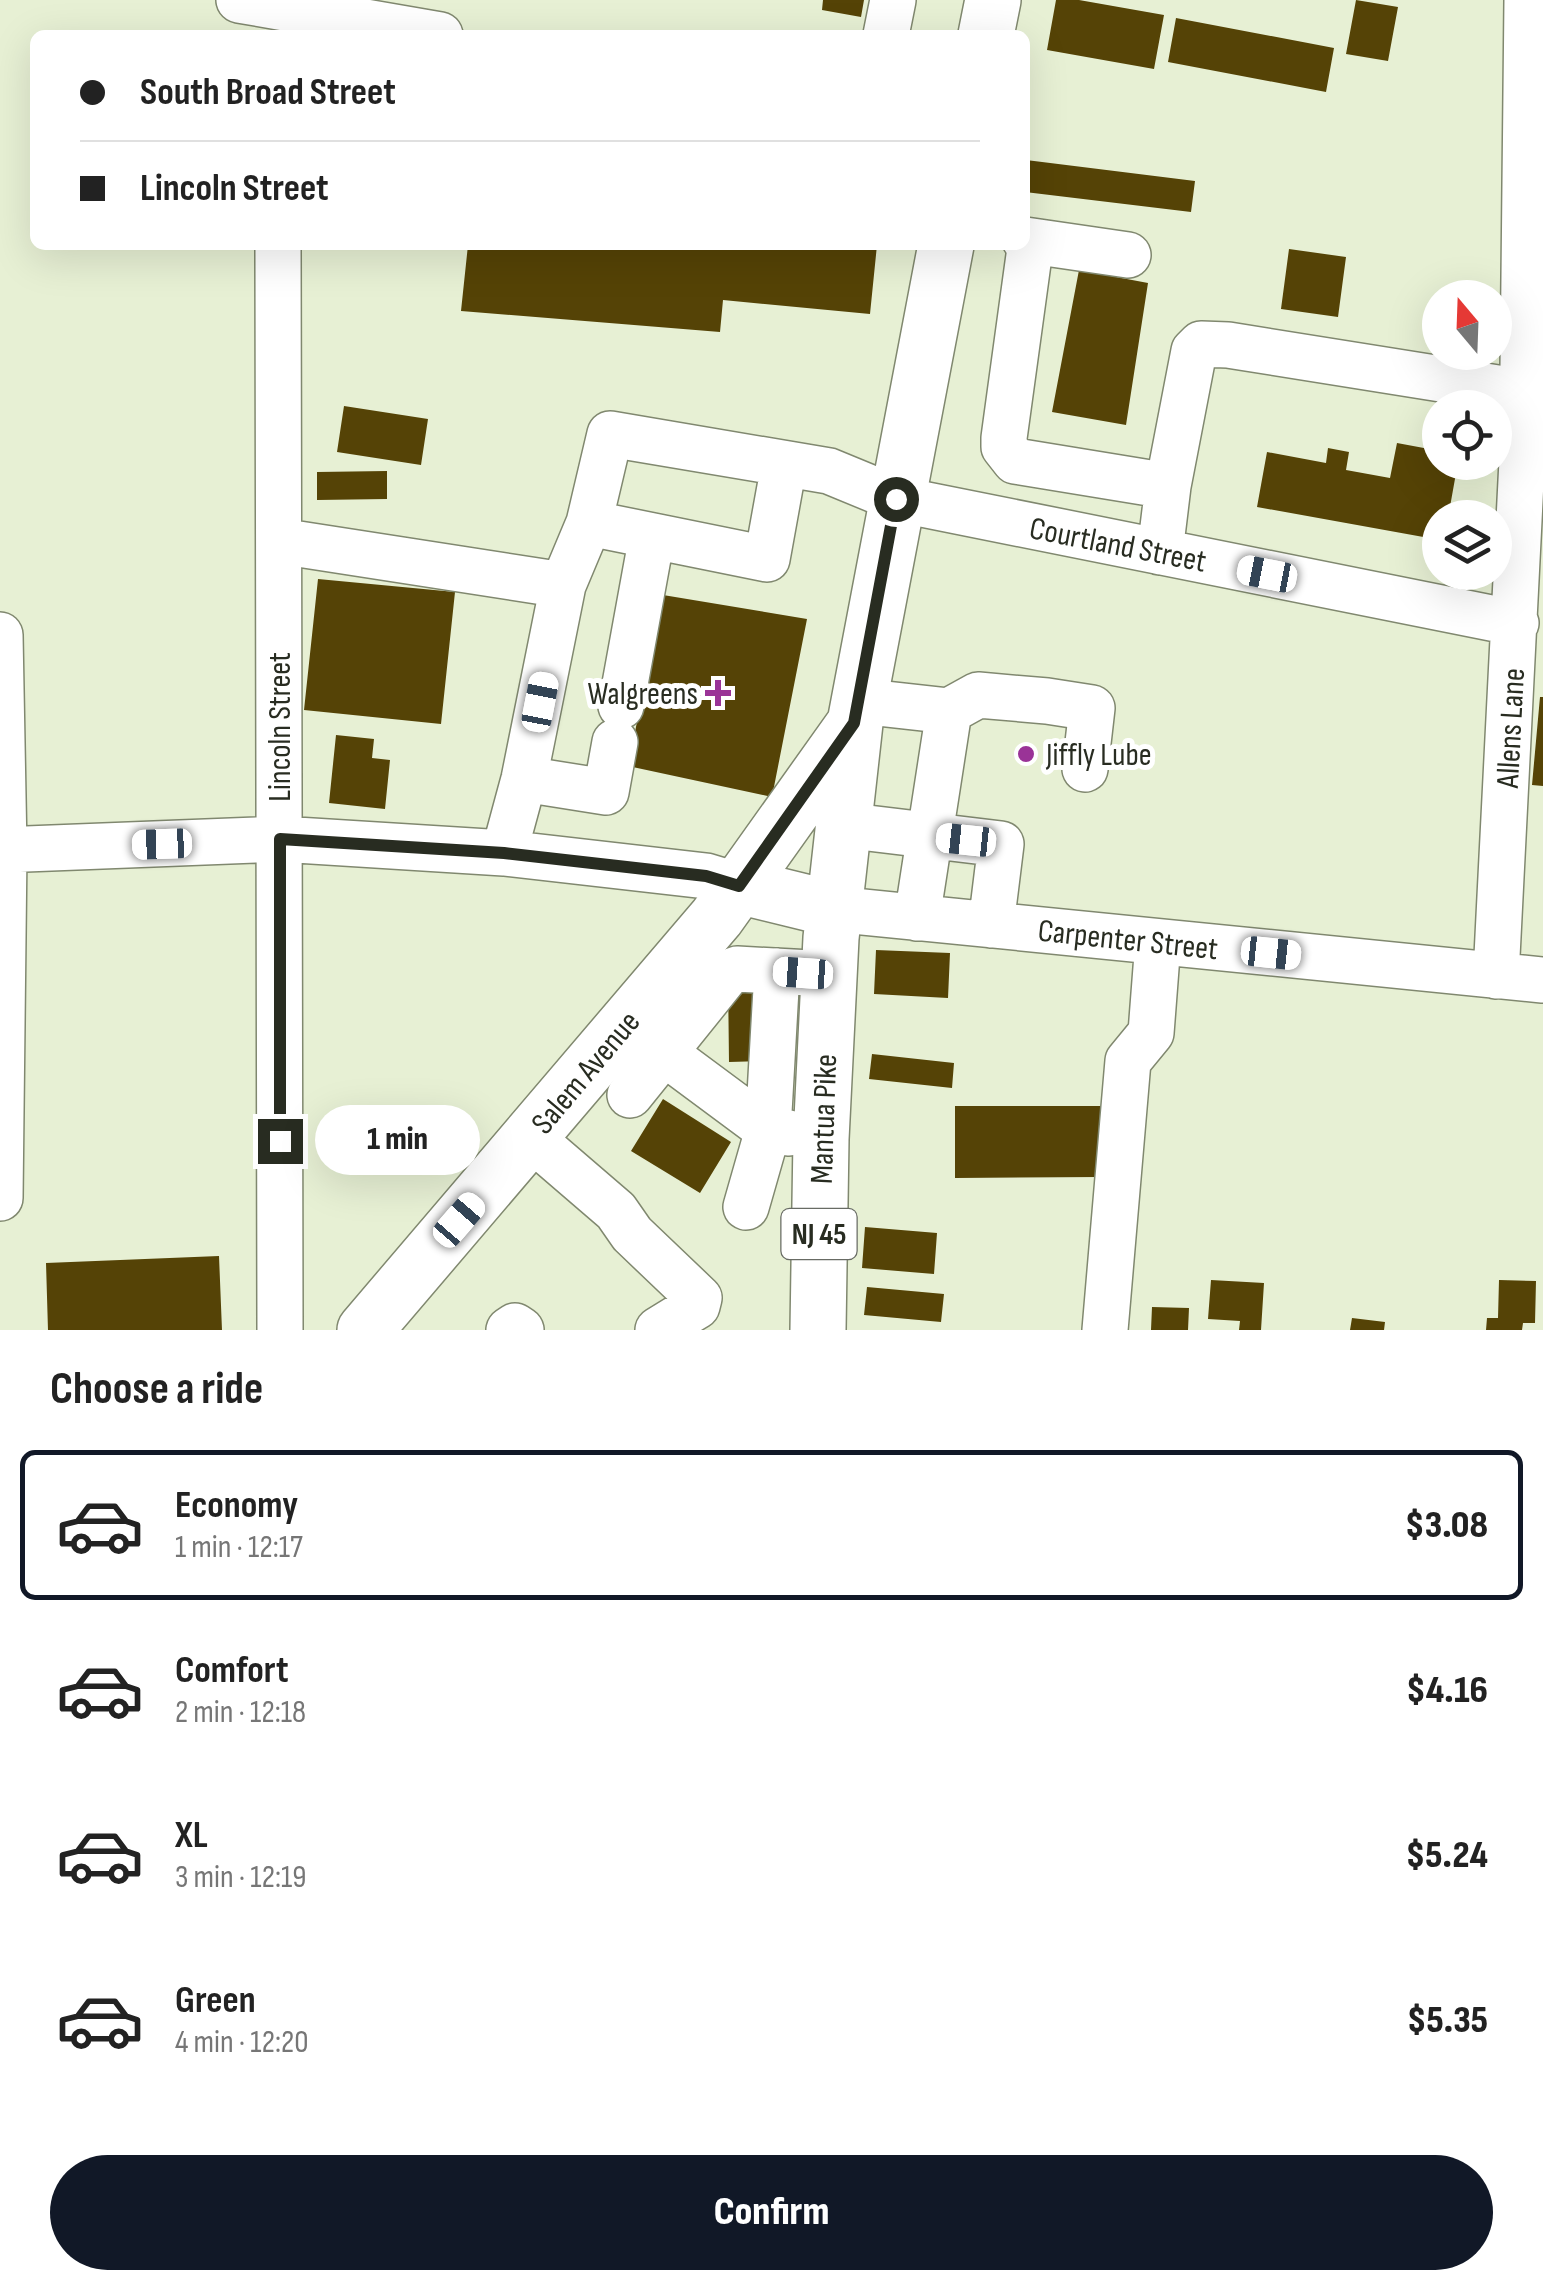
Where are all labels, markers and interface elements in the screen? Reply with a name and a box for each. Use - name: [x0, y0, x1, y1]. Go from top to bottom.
- text: South Broad Street: [140, 70, 396, 115]
- text: Lincoln Street: [140, 166, 329, 211]
- north arrow: [1422, 280, 1512, 370]
- map controls: [1422, 280, 1512, 590]
- button: locate: [1422, 390, 1512, 480]
- route start: [874, 477, 919, 522]
- button: layers: [1422, 500, 1512, 590]
- street label: Courtland Street: [1026, 509, 1209, 582]
- car: [1235, 554, 1299, 594]
- street label: Lincoln Street: [261, 652, 300, 802]
- street label: Allens Lane: [1489, 667, 1534, 790]
- car: [520, 670, 560, 734]
- place label: Walgreens: [587, 675, 698, 714]
- marker: Walgreens: [707, 682, 729, 704]
- place label: Jiffly Lube: [1045, 736, 1152, 775]
- marker: Jiffly Lube: [1015, 743, 1037, 765]
- car: [935, 822, 997, 858]
- car: [131, 828, 193, 860]
- street label: Carpenter Street: [1036, 912, 1220, 969]
- car: [1240, 935, 1302, 971]
- car: [772, 956, 834, 990]
- street label: Salem Avenue: [523, 1003, 649, 1142]
- street label: Mantua Pike: [803, 1053, 846, 1185]
- callout: 1 min: [315, 1106, 480, 1176]
- route end: [258, 1119, 303, 1164]
- text: 1 min: [367, 1120, 428, 1159]
- car: [428, 1188, 490, 1252]
- road number: NJ 45: [782, 1209, 856, 1259]
- text: Choose a ride: [50, 1362, 263, 1417]
- icon: car: [55, 1480, 145, 1570]
- text: Economy: [175, 1483, 298, 1528]
- text: $3.08: [1405, 1503, 1488, 1548]
- text: 1 min · 12:17: [175, 1528, 303, 1567]
- icon: car: [55, 1645, 145, 1735]
- text: Comfort: [175, 1648, 289, 1693]
- text: $4.16: [1406, 1668, 1488, 1713]
- text: 2 min · 12:18: [175, 1693, 306, 1732]
- icon: car: [55, 1810, 145, 1900]
- text: XL: [175, 1813, 208, 1858]
- text: $5.24: [1406, 1833, 1488, 1878]
- text: 3 min · 12:19: [175, 1858, 306, 1897]
- icon: car: [55, 1975, 145, 2065]
- text: Green: [175, 1978, 256, 2023]
- text: $5.35: [1407, 1998, 1488, 2043]
- text: 4 min · 12:20: [175, 2023, 308, 2062]
- button: Confirm: [50, 2155, 1493, 2270]

